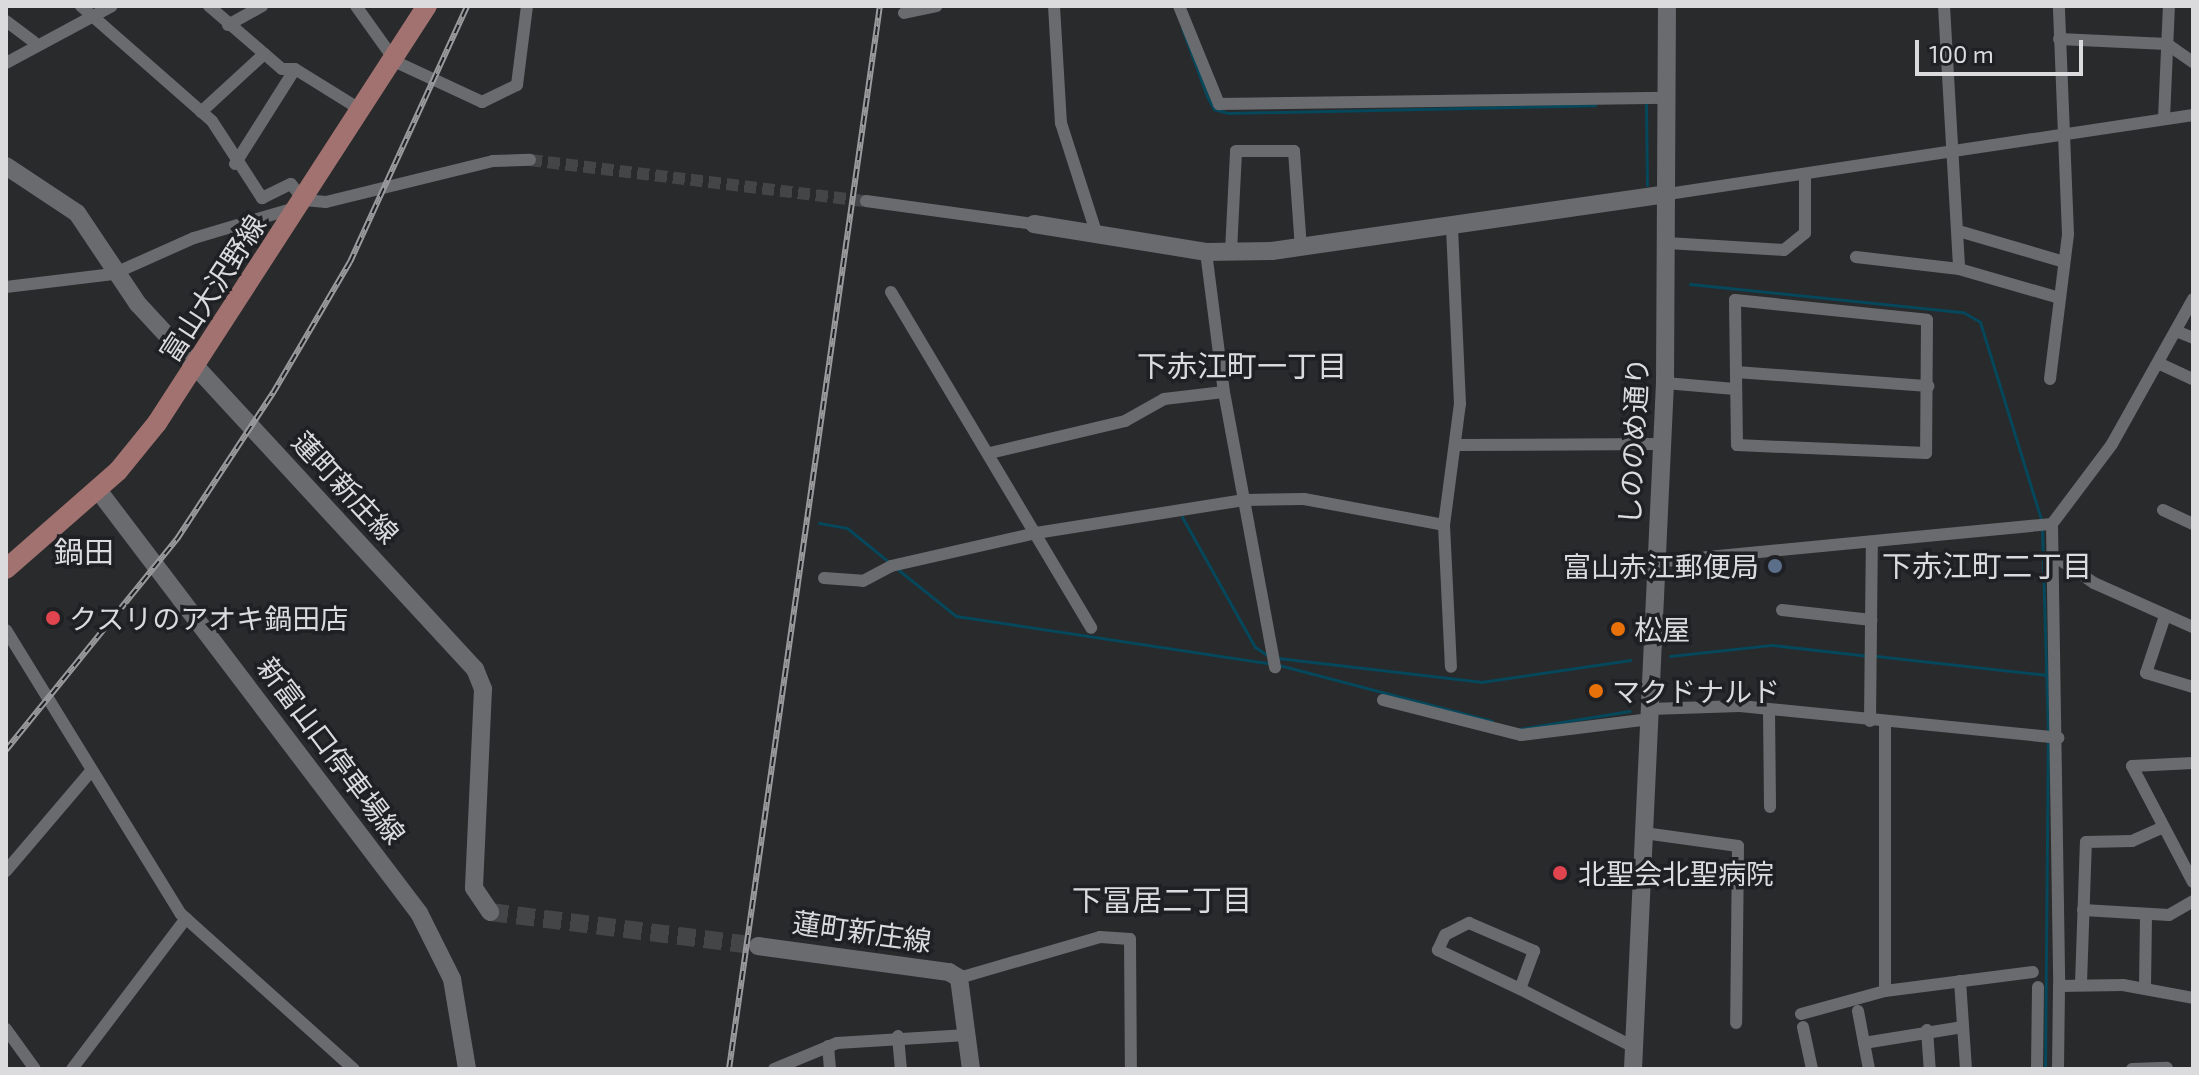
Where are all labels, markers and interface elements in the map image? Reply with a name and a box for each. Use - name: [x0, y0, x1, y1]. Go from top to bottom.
- scale bar: [1919, 24, 2087, 74]
- text: 100 m: [1929, 39, 1994, 68]
- street label: 富山大沢野線: [152, 208, 272, 368]
- district label: 下赤江町一丁目: [1137, 347, 1347, 383]
- street label: しののめ通り: [1612, 356, 1654, 526]
- street label: 蓮町新庄線: [286, 424, 406, 550]
- district label: 鍋田: [54, 533, 114, 569]
- district label: 下赤江町二丁目: [1882, 547, 2092, 583]
- place label: 富山赤江郵便局: [1563, 549, 1759, 583]
- marker: 富山赤江郵便局: [1766, 557, 1784, 575]
- place label: クスリのアオキ鍋田店: [69, 601, 349, 635]
- marker: クスリのアオキ鍋田店: [44, 609, 62, 627]
- place label: 松屋: [1634, 612, 1690, 646]
- marker: 松屋: [1609, 620, 1627, 638]
- street label: 新富山口停車場線: [251, 650, 413, 850]
- place label: マクドナルド: [1612, 674, 1780, 708]
- marker: マクドナルド: [1587, 682, 1605, 700]
- place label: 北聖会北聖病院: [1578, 856, 1774, 890]
- marker: 北聖会北聖病院: [1549, 862, 1571, 884]
- district label: 下冨居二丁目: [1072, 881, 1252, 917]
- street label: 蓮町新庄線: [790, 905, 934, 957]

